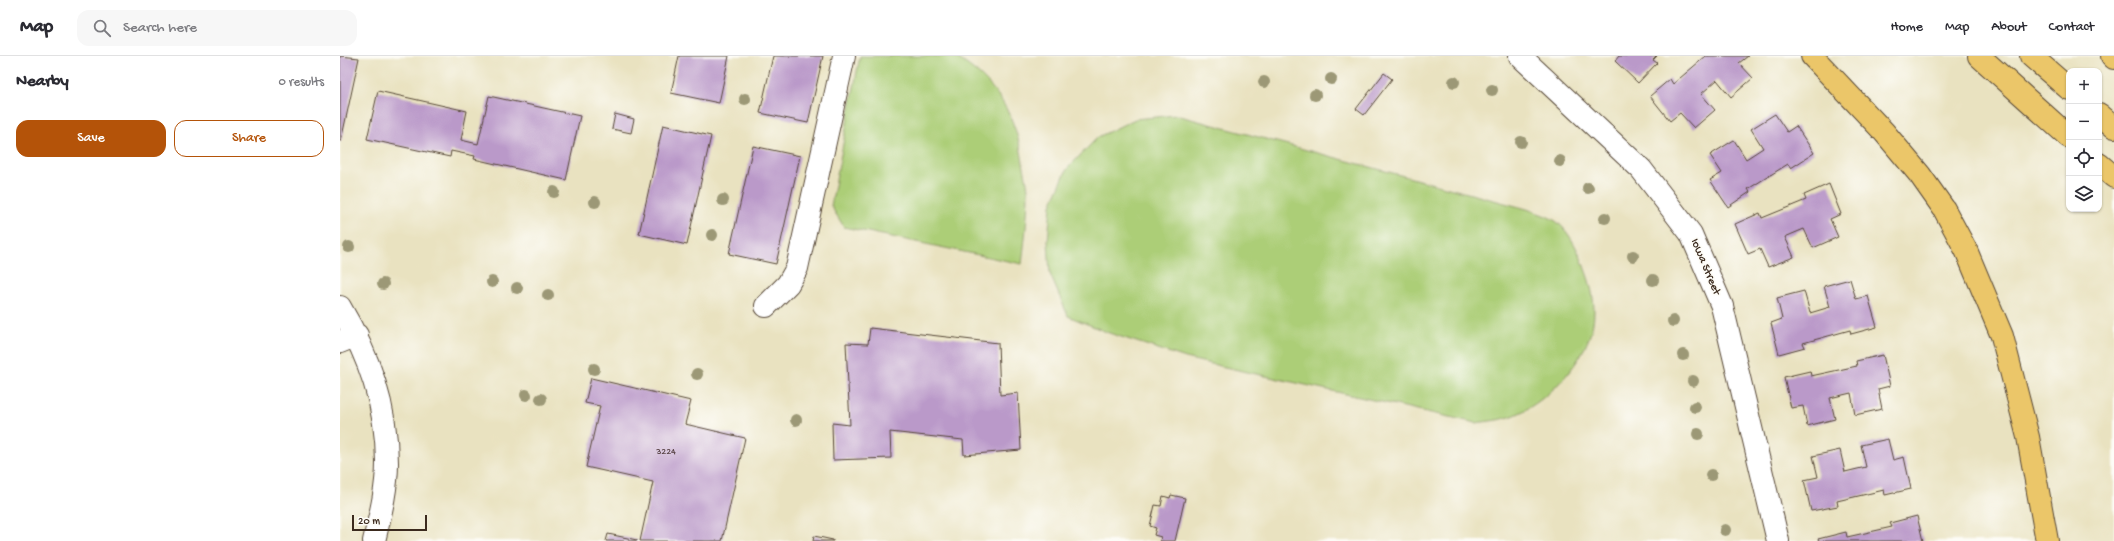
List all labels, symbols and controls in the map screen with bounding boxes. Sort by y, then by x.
search box [77,10,357,46]
text: Map [20,16,53,39]
icon: search [91,17,113,39]
text: Search here [123,19,197,37]
text: Home [1891,19,1923,36]
text: Map [1945,19,1969,36]
text: About [1991,19,2027,36]
text: Contact [2049,19,2094,36]
map controls [2066,68,2102,212]
button: + [2066,68,2102,104]
text: Nearby [16,72,69,92]
text: 0 results [278,75,324,90]
button: − [2066,104,2102,140]
button: Save [16,120,166,157]
button: Share [174,120,324,157]
button: locate [2066,140,2102,176]
button: layers [2066,176,2102,212]
street label: Iowa Street [1687,237,1724,298]
house number: 3224 [655,446,676,458]
scale bar [352,513,427,532]
text: 20 m [358,516,380,528]

